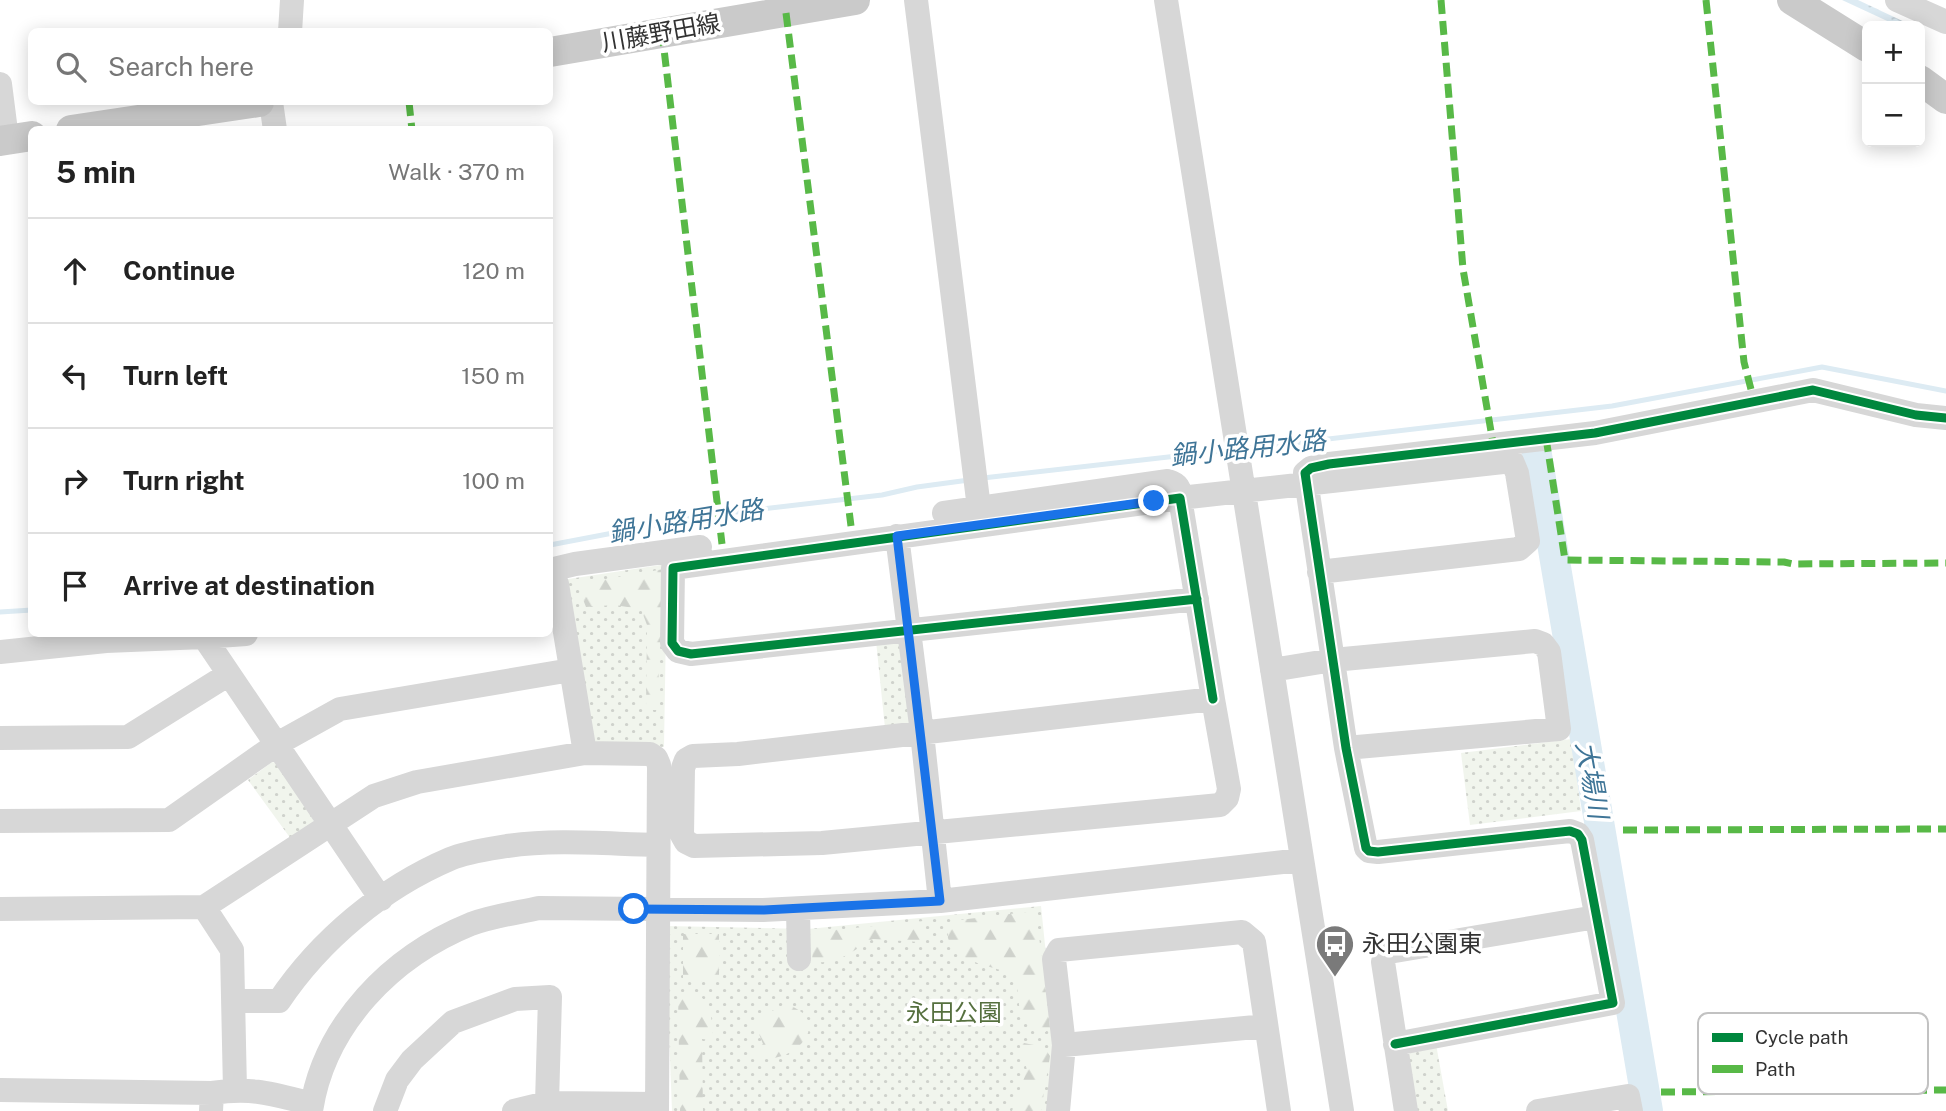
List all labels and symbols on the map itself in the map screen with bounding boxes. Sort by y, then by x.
street label: 川藤野田線 [599,8,722,56]
water label: 鍋小路用水路 [1169,424,1329,471]
route end [1138,485,1169,516]
water label: 鍋小路用水路 [606,493,767,548]
water label: 大場川 [1570,739,1615,824]
route start [618,893,649,924]
bus stop icon: 永田公園東 [1314,923,1356,978]
place label: 永田公園東 [1362,929,1482,957]
park label: 永田公園 [906,998,1002,1026]
legend [1698,1013,1928,1094]
text: Cycle path [1755,1026,1848,1048]
text: Path [1755,1058,1795,1080]

